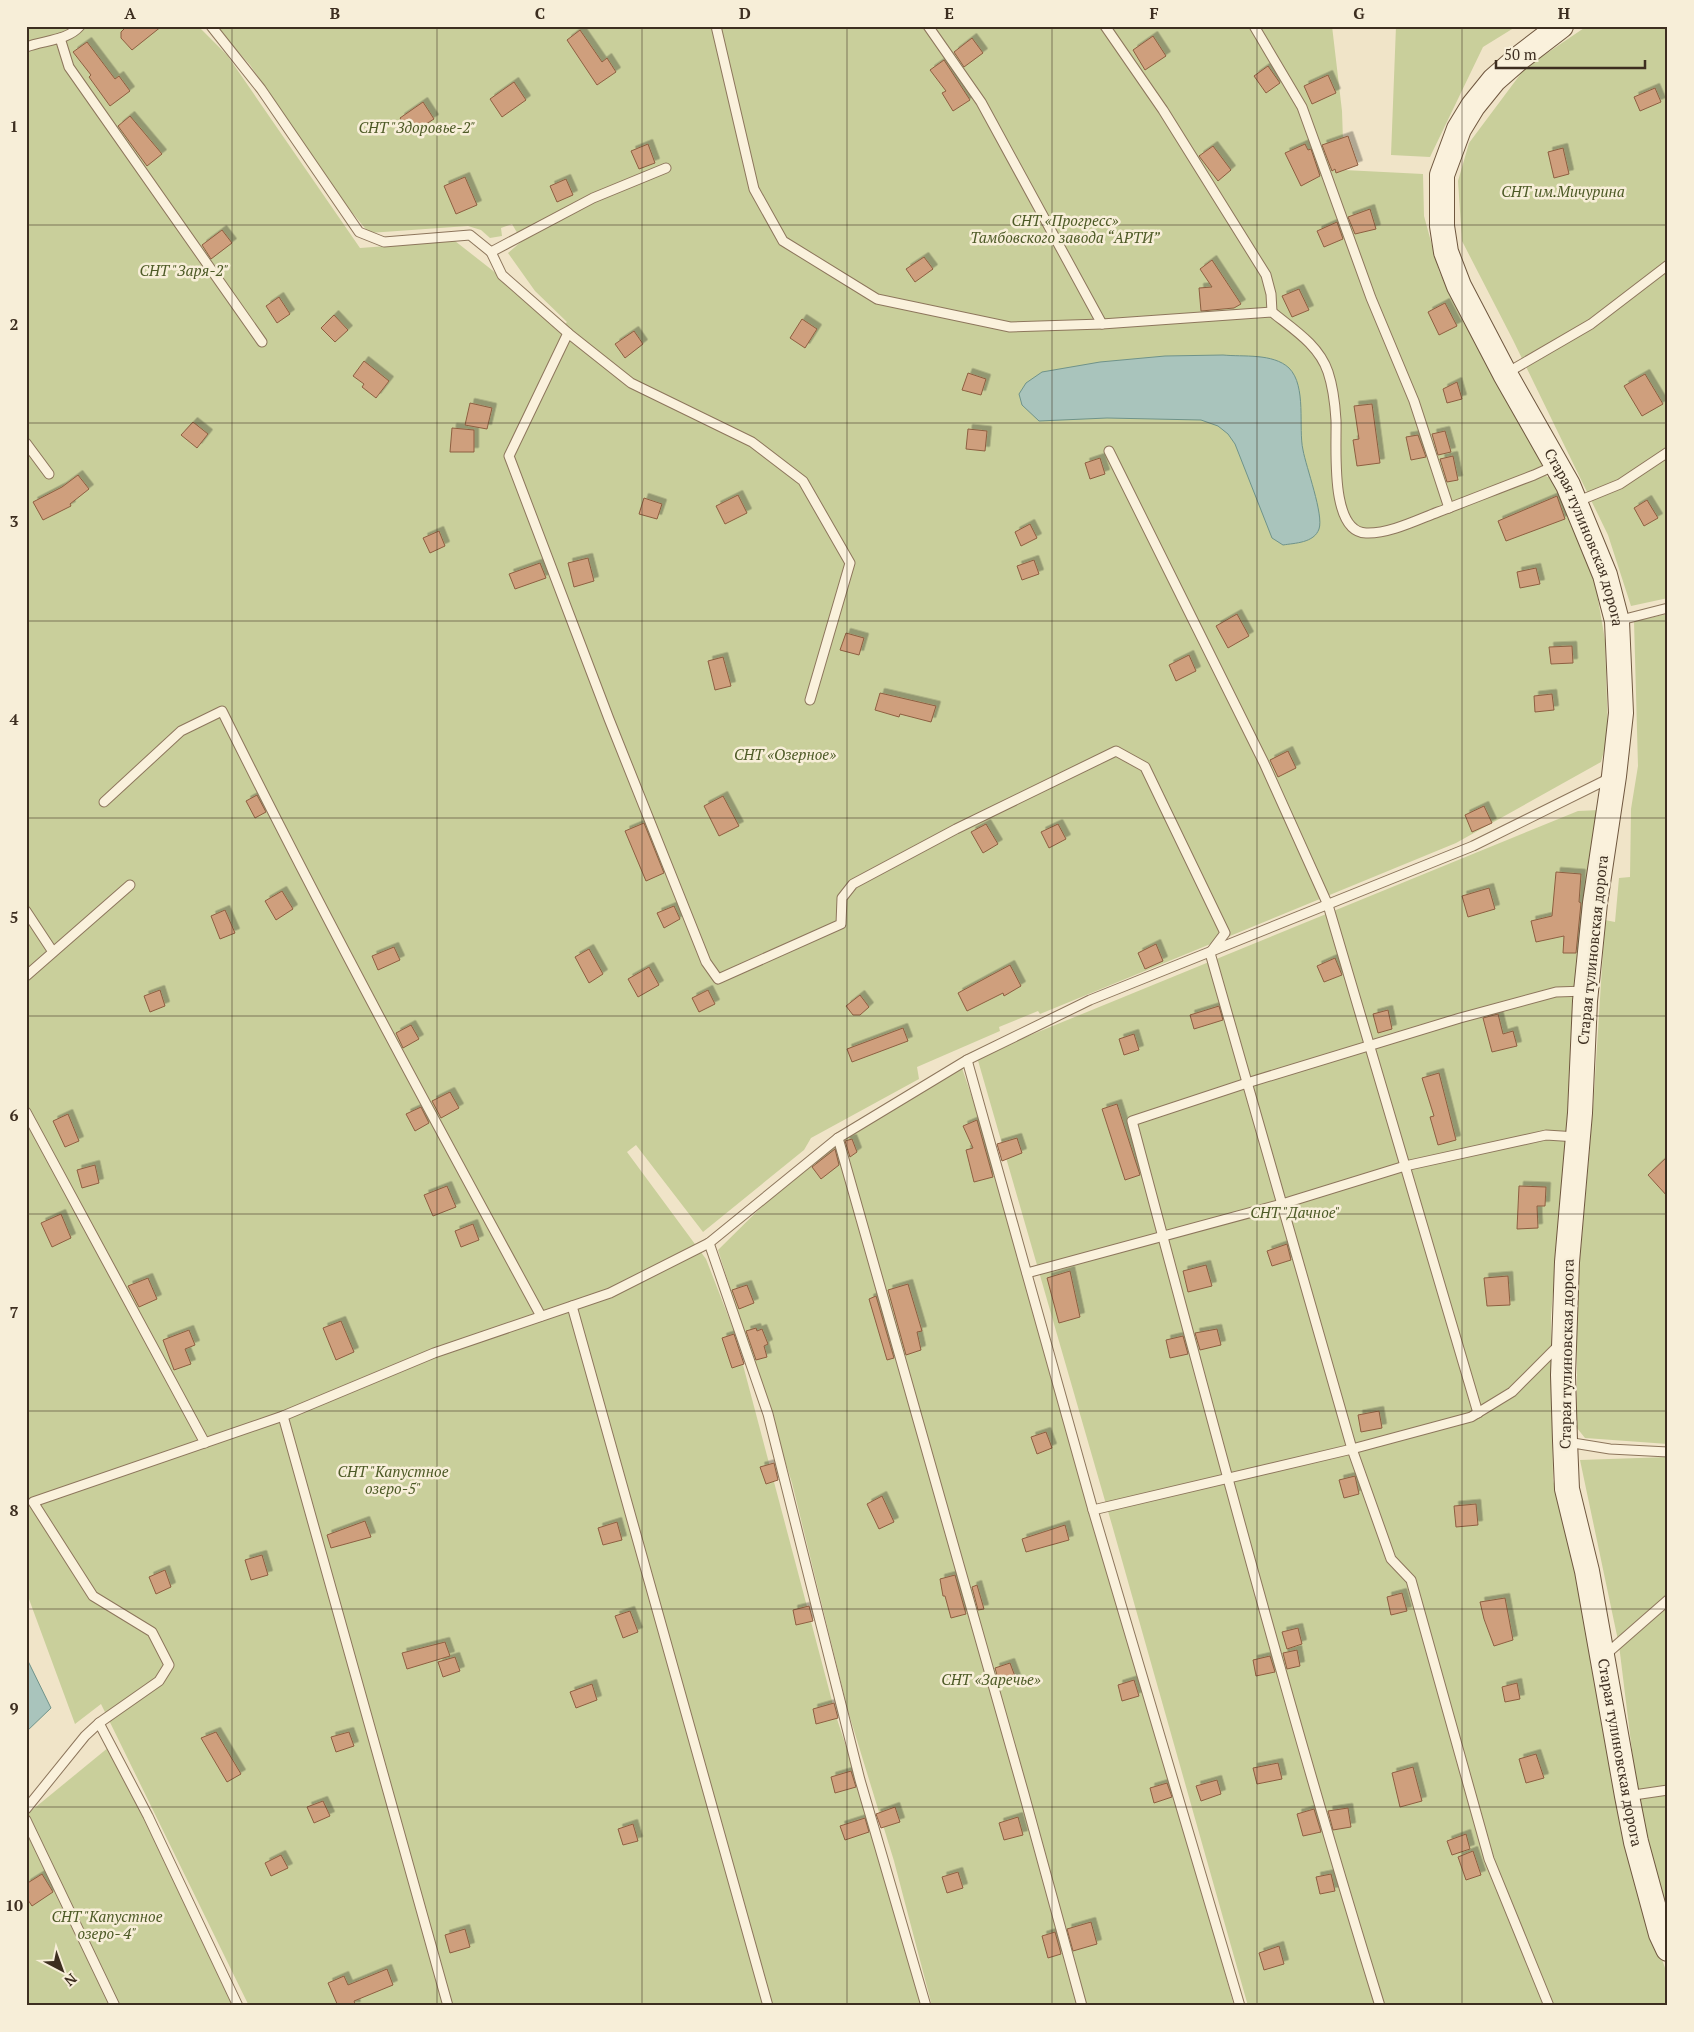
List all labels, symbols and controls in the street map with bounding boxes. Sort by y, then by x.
text: A [124,2,136,24]
text: B [330,2,340,24]
text: C [535,2,545,24]
text: D [739,2,751,24]
text: E [944,2,954,24]
text: F [1149,2,1159,24]
text: G [1353,2,1365,24]
text: H [1558,2,1570,24]
scale bar [1496,38,1645,70]
text: 50 m [1504,44,1537,64]
text: 1 [9,115,19,137]
park label: СНТ "Здоровье-2" [358,117,476,137]
park label: СНТ им.Мичурина [1501,181,1625,201]
park label: СНТ «Прогресс» Тамбовского завода “АРТИ” [970,210,1161,247]
park label: СНТ "Заря-2" [139,260,229,280]
text: 2 [9,313,19,335]
street label: Старая тулиновская дорога [1540,444,1628,627]
text: 3 [9,510,19,532]
text: 4 [9,708,19,730]
park label: СНТ «Озерное» [734,744,836,764]
street label: Старая тулиновская дорога [1572,854,1612,1046]
text: 5 [9,906,19,928]
text: 6 [9,1104,19,1126]
park label: СНТ "Дачное" [1250,1202,1340,1222]
street label: Старая тулиновская дорога [1554,1258,1578,1449]
text: 7 [9,1301,19,1323]
park label: СНТ "Капустное озеро-5" [338,1461,449,1498]
text: 8 [9,1499,19,1521]
street label: Старая тулиновская дорога [1594,1657,1648,1849]
park label: СНТ «Заречье» [941,1669,1041,1689]
text: 9 [9,1697,19,1719]
text: 10 [5,1894,23,1916]
park label: СНТ "Капустное озеро- 4" [52,1906,163,1943]
north arrow [38,1944,88,1994]
text: N [60,1970,81,1991]

